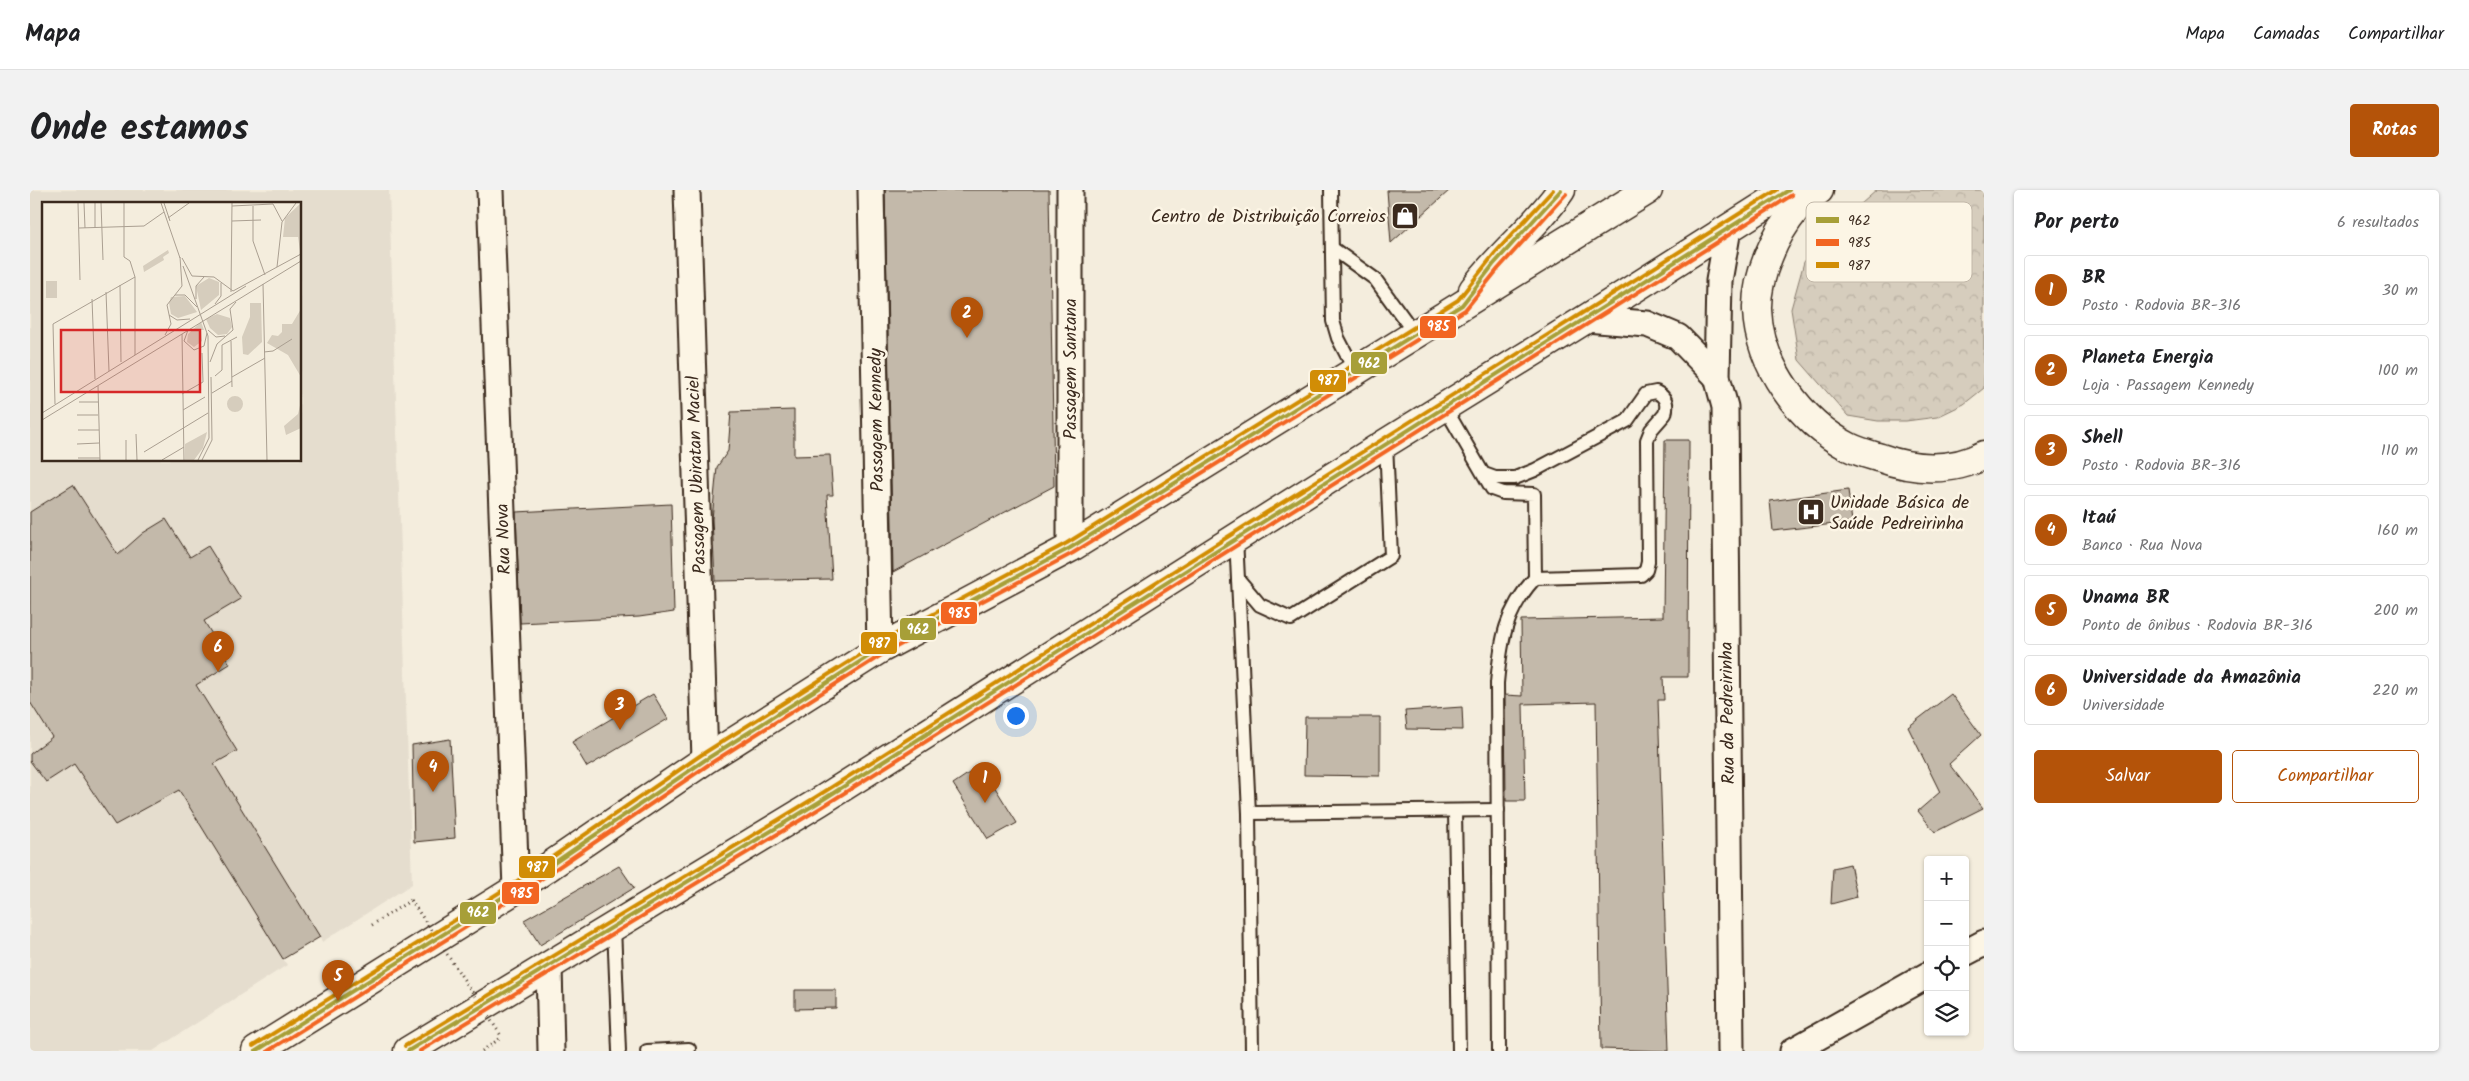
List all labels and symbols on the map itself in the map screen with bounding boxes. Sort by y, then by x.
shop icon: Centro de Distribuição Correios [1390,201,1420,231]
inset map [42,202,301,461]
legend [1806,202,1972,282]
place label: Centro de Distribuição Correios [1151,203,1386,232]
text: 962 [1848,210,1871,232]
text: 985 [1848,232,1872,254]
text: 987 [1848,255,1870,277]
pin: 2 [951,297,983,338]
street label: Passagem Santana [1057,298,1086,440]
line badge: 985 [1419,315,1457,339]
text: 985 [1427,316,1451,338]
street label: Passagem Kennedy [862,347,893,492]
line badge: 962 [1350,351,1388,375]
text: 962 [1358,353,1380,375]
line badge: 987 [1309,369,1347,393]
text: 987 [1317,370,1339,392]
street label: Passagem Ubiratan Maciel [680,375,715,575]
place label: Unidade Básica de Saúde Pedreirinha [1830,489,1969,539]
hospital icon: Unidade Básica de Saúde Pedreirinha [1796,497,1826,527]
street label: Rua Nova [489,503,520,575]
line badge: 985 [940,601,978,625]
text: 985 [948,603,972,625]
line badge: 962 [899,617,937,641]
text: 962 [907,619,929,641]
pin: 6 [202,631,234,672]
line badge: 987 [860,631,898,655]
text: 987 [868,633,890,655]
street label: Rua da Pedreirinha [1713,641,1744,785]
pin: 3 [604,689,636,730]
your location [1003,703,1029,729]
pin: 4 [417,751,449,792]
pin: 1 [969,762,1001,803]
line badge: 987 [518,855,556,879]
text: 987 [526,857,548,879]
line badge: 985 [501,881,540,905]
text: 985 [510,883,534,905]
line badge: 962 [459,901,497,925]
text: 962 [467,902,489,924]
pin: 5 [322,960,354,1001]

